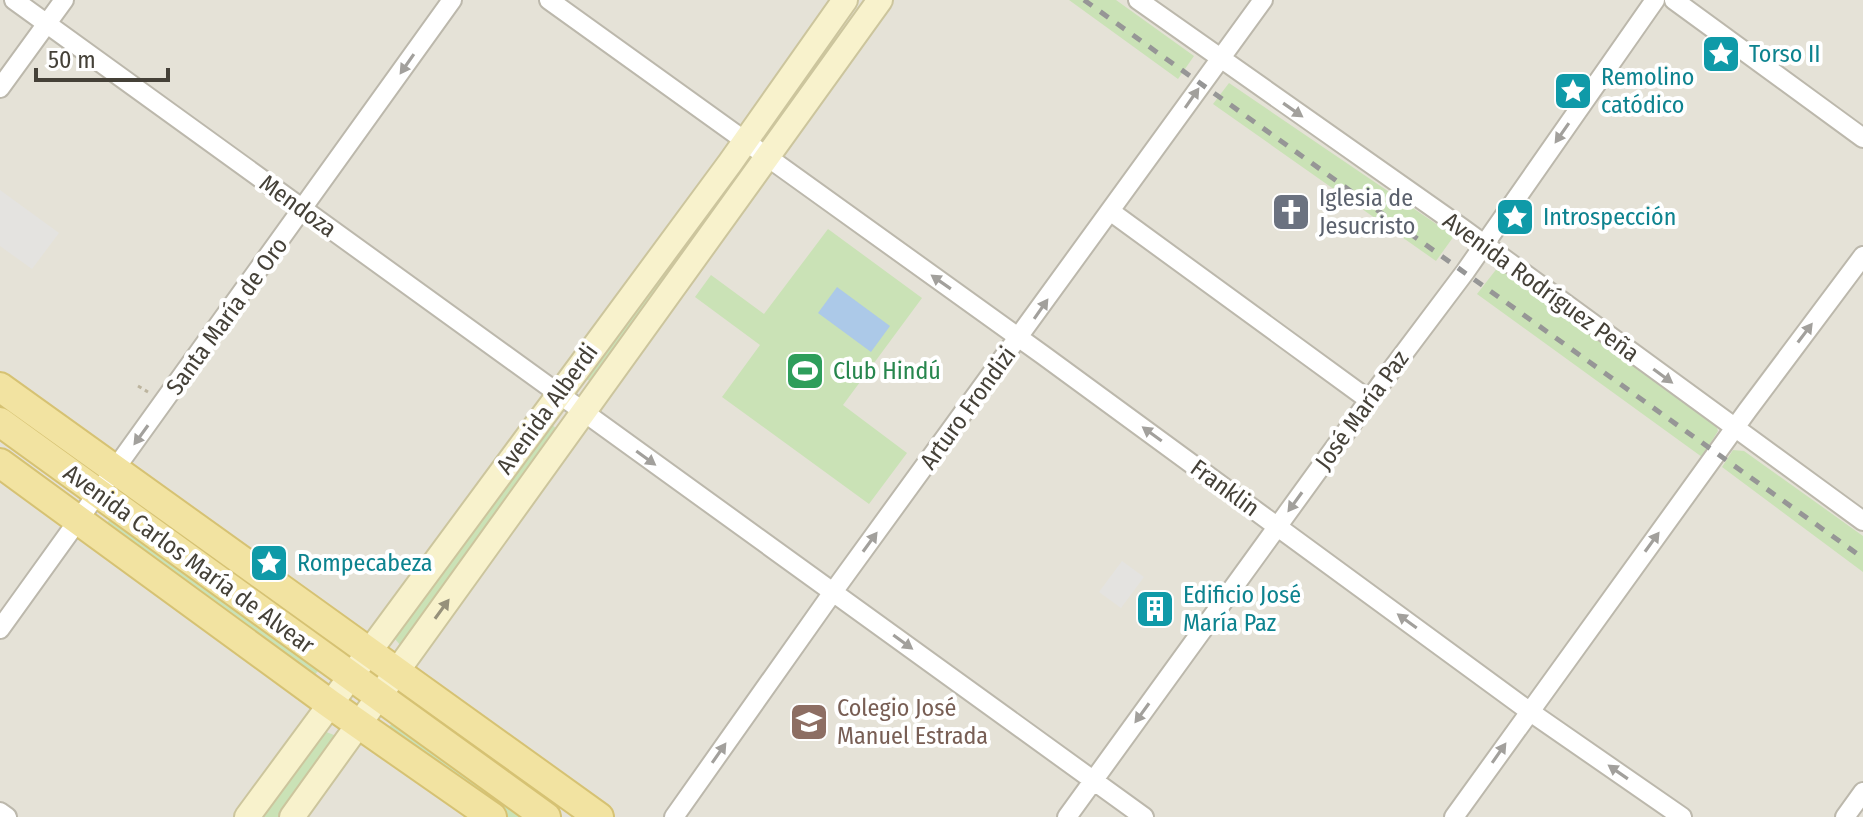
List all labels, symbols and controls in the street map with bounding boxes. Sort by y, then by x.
scale bar [36,32,168,82]
place icon: Torso II [1700,33,1742,75]
place label: Torso II [1749,40,1821,68]
text: 50 m [48,46,96,74]
one-way arrow [400,53,415,74]
place label: Remolino catódico [1601,63,1694,119]
place icon: Remolino catódico [1552,70,1594,112]
one-way arrow [1184,88,1199,109]
one-way arrow [1283,102,1304,117]
one-way arrow [1555,122,1570,143]
street label: Mendoza [254,169,342,243]
place label: Iglesia de Jesucristo [1319,184,1415,240]
church icon: Iglesia de Jesucristo [1270,191,1312,233]
place icon: Introspección [1494,196,1536,238]
place label: Introspección [1543,203,1676,231]
street label: Avenida Rodríguez Peña [1438,207,1644,367]
street label: Santa María de Oro [160,232,294,400]
one-way arrow [930,275,951,291]
one-way arrow [1032,299,1048,320]
one-way arrow [1797,323,1813,343]
street label: Avenida Alberdi [490,338,604,480]
street label: Arturo Frondizi [914,341,1022,475]
street label: José María Paz [1309,345,1415,475]
sports icon: Club Hindú [784,350,826,392]
place label: Club Hindú [833,357,941,385]
one-way arrow [1653,368,1673,384]
one-way arrow [134,424,150,445]
one-way arrow [1141,427,1162,443]
one-way arrow [636,450,657,465]
street label: Franklin [1185,454,1265,522]
street label: Avenida Carlos María de Alvear [58,459,320,660]
one-way arrow [1287,492,1303,512]
one-way arrow [862,531,878,552]
one-way arrow [1643,532,1659,553]
place icon: Rompecabeza [248,542,290,584]
place label: Rompecabeza [297,549,433,577]
place label: Edificio José María Paz [1183,581,1301,637]
building icon: Edificio José María Paz [1134,588,1176,630]
one-way arrow [434,599,449,620]
one-way arrow [1396,613,1417,629]
one-way arrow [893,634,913,650]
place label: Colegio José Manuel Estrada [837,694,988,750]
school or university icon: Colegio José Manuel Estrada [788,701,830,743]
one-way arrow [1135,702,1151,723]
one-way arrow [711,743,726,764]
one-way arrow [1491,743,1507,764]
one-way arrow [1607,765,1628,780]

